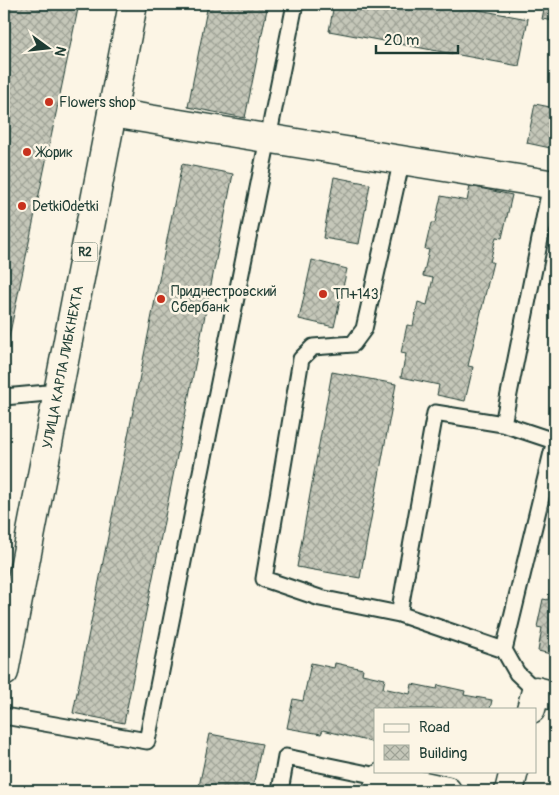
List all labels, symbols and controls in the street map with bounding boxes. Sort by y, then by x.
north arrow [22,22,72,72]
scale bar [376,22,459,54]
text: 20 m [384,31,419,50]
text: N [51,44,70,58]
place label: Flowers shop [59,94,136,111]
marker: Flowers shop [43,96,55,108]
place label: Жорик [35,144,73,161]
marker: Жорик [21,146,33,158]
place label: DetkiOdetki [32,198,99,215]
marker: DetkiOdetki [16,200,28,212]
road number: R2 [72,242,98,262]
place label: Приднестровский Сбербанк [171,283,277,316]
street label: УЛИЦА КАРЛА ЛИБКНЕХТА [39,284,87,450]
place label: ТП+143 [333,286,379,303]
marker: ТП+143 [317,288,329,300]
marker: Приднестровский Сбербанк [155,293,167,305]
legend [374,708,536,772]
text: Road [419,718,450,737]
text: Building [419,744,467,763]

